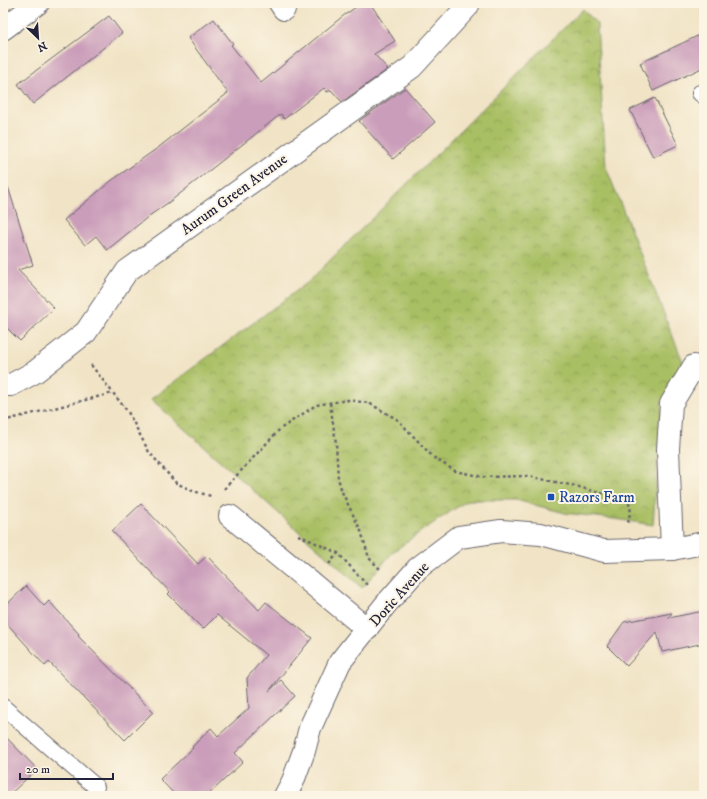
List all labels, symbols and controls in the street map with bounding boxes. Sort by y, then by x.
north arrow [18,18,58,58]
text: N [35,38,49,54]
street label: Aurum Green Avenue [177,149,291,239]
place label: Razors Farm [559,488,635,507]
marker: Razors Farm [546,492,556,502]
street label: Doric Avenue [365,558,433,631]
scale bar [20,755,113,781]
text: 20 m [26,762,50,777]

